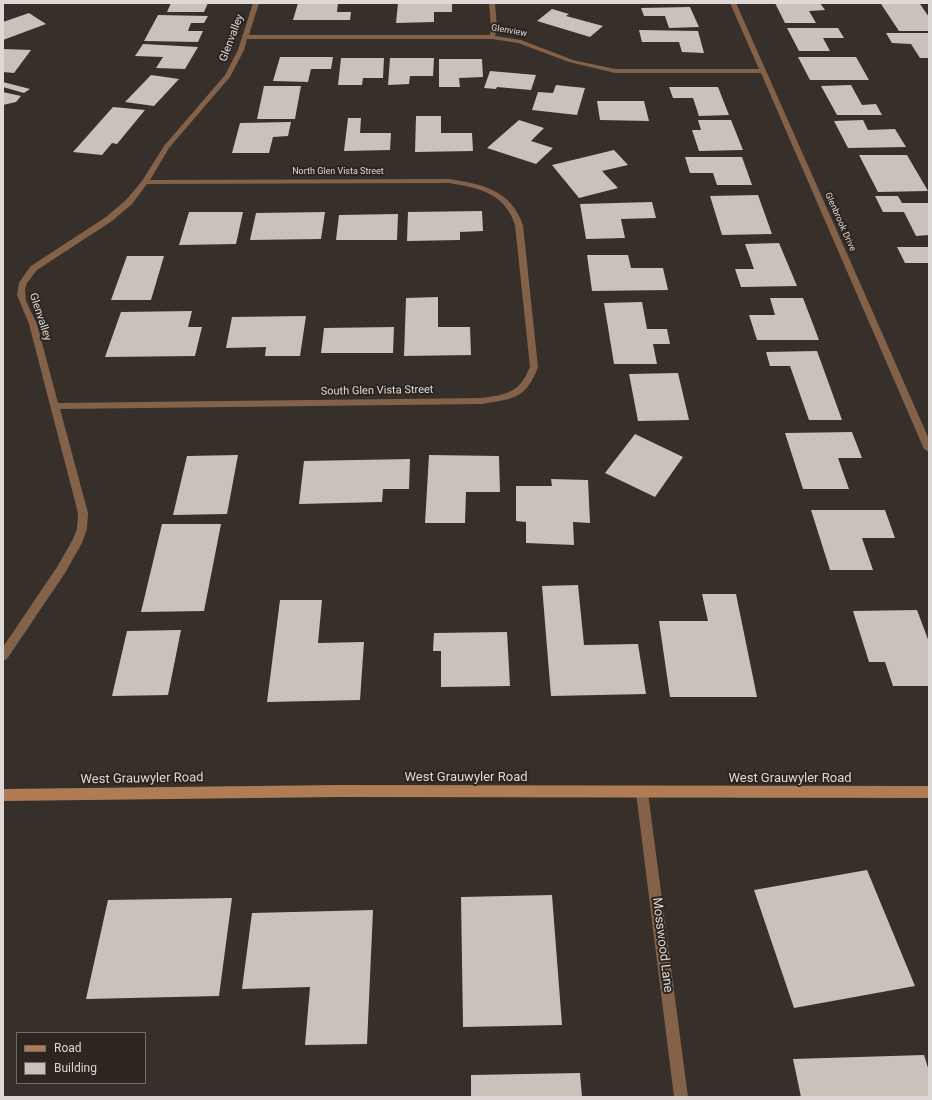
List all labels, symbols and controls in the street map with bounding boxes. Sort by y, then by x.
street label: Glenvalley [217,12,247,64]
street label: Glenview [490,23,528,39]
street label: North Glen Vista Street [292,167,384,177]
street label: Glenbrook Drive [822,191,858,253]
street label: Glenvalley [26,291,54,343]
street label: South Glen Vista Street [321,383,433,399]
street label: West Grauwyler Road [80,770,204,788]
street label: West Grauwyler Road [404,770,528,786]
street label: West Grauwyler Road [728,771,852,787]
street label: Mosswood Lane [648,897,676,993]
legend [16,1032,146,1084]
text: Road [54,1041,82,1055]
text: Building [54,1061,97,1075]

